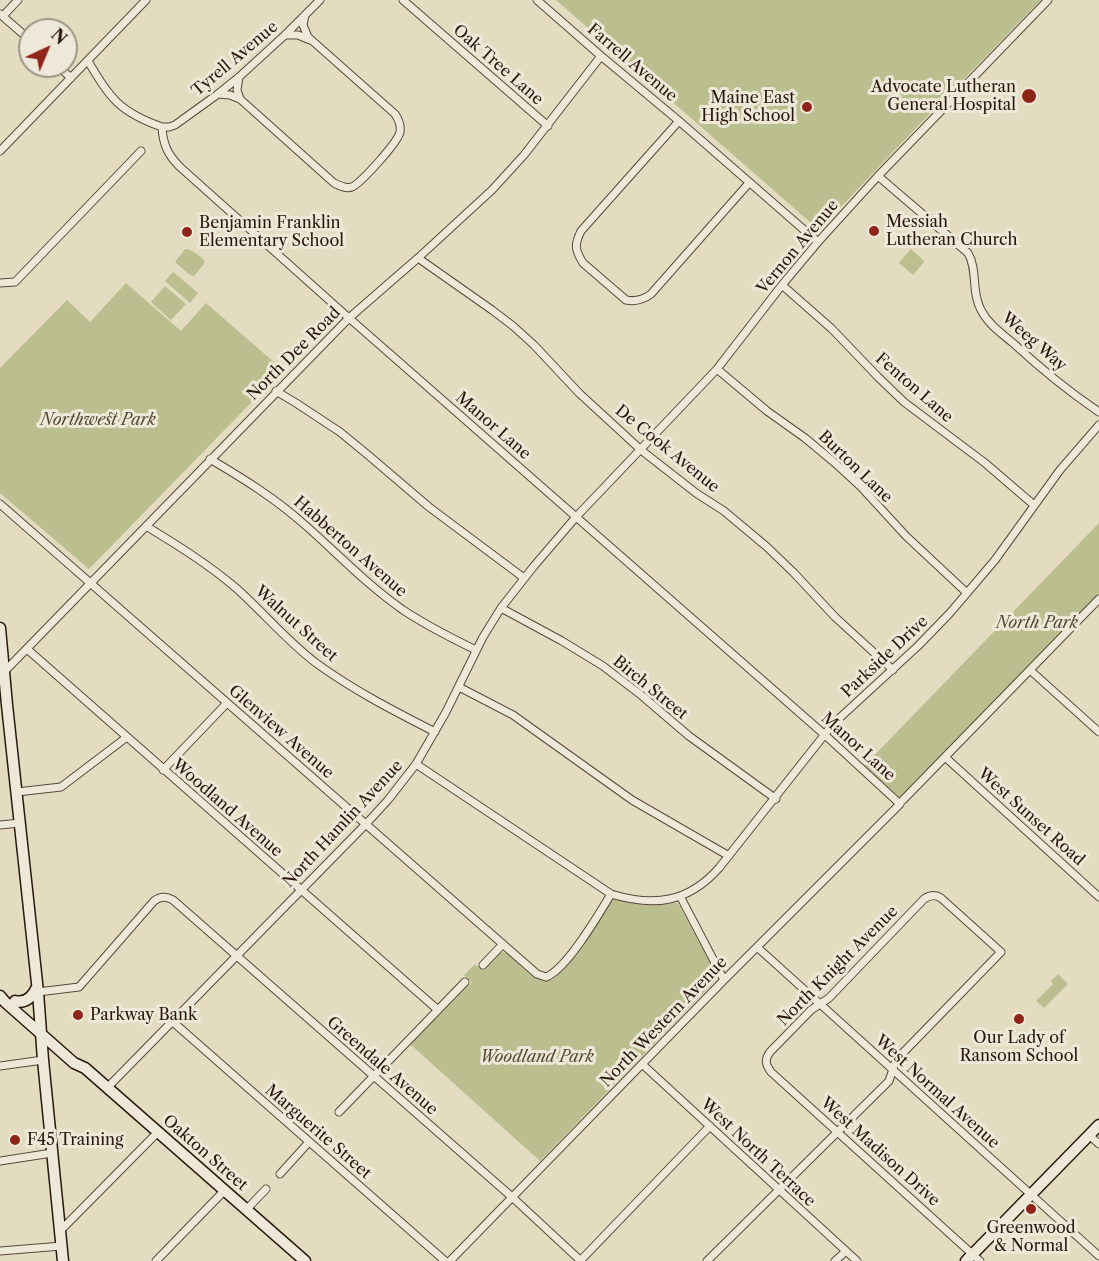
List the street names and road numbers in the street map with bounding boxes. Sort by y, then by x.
street label: Tyrell Avenue [188,17,282,101]
street label: Farrell Avenue [583,20,681,106]
street label: Oak Tree Lane [449,21,547,109]
street label: Vernon Avenue [753,196,843,298]
street label: North Dee Road [243,303,345,405]
street label: Weeg Way [998,309,1070,375]
street label: Fenton Lane [871,349,957,427]
street label: Manor Lane [452,388,534,464]
street label: De Cook Avenue [611,401,723,497]
street label: Burton Lane [814,427,896,507]
street label: Habberton Avenue [289,493,411,601]
street label: Walnut Street [251,582,341,666]
street label: Parkside Drive [838,612,932,702]
street label: Birch Street [609,652,691,724]
street label: Glenview Avenue [225,681,337,783]
street label: Manor Lane [817,709,899,785]
street label: Woodland Avenue [168,755,286,861]
street label: North Hamlin Avenue [279,756,407,892]
street label: West Sunset Road [974,764,1088,870]
street label: North Knight Avenue [774,902,902,1030]
street label: North Western Avenue [597,953,731,1091]
street label: Greendale Avenue [323,1013,441,1119]
street label: West Normal Avenue [871,1031,1003,1153]
street label: Marguerite Street [261,1081,375,1183]
street label: West Madison Drive [816,1093,944,1211]
street label: West North Terrace [697,1095,819,1211]
street label: Oakton Street [159,1111,251,1195]

